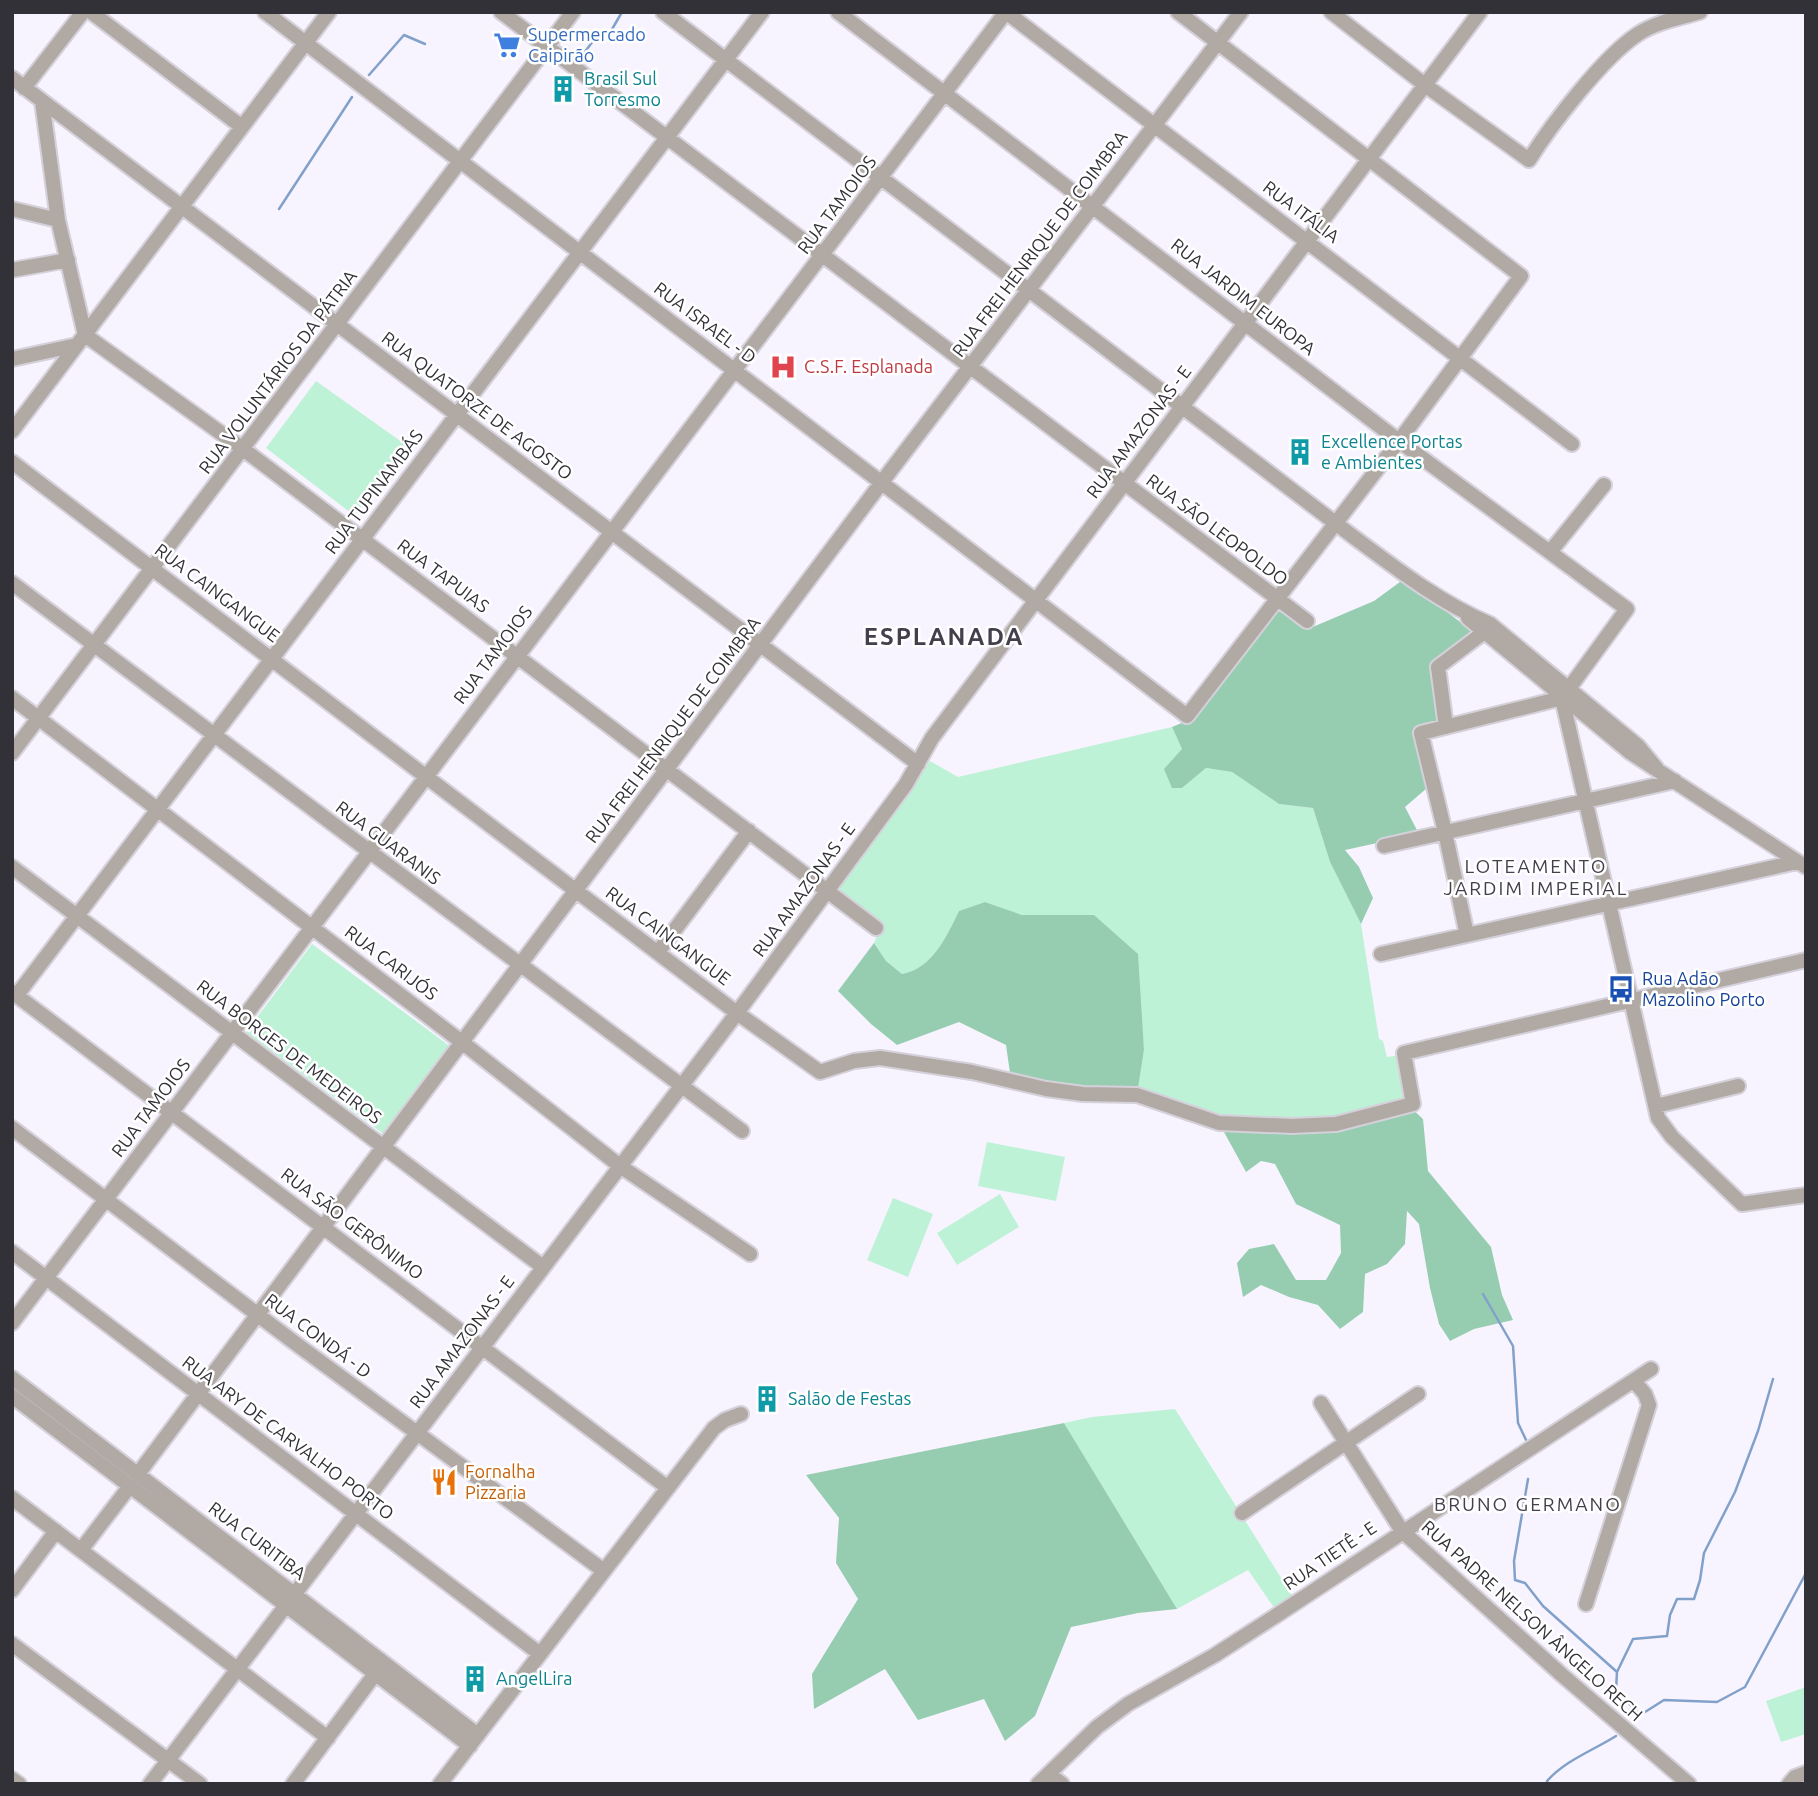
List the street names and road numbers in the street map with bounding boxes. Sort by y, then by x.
street label: RUA FREI HENRIQUE DE COIMBRA [948,126,1132,361]
street label: RUA TAMOIOS [793,151,880,257]
street label: RUA ITÁLIA [1260,175,1344,246]
street label: RUA JARDIM EUROPA [1168,234,1320,359]
street label: RUA VOLUNTÁRIOS DA PÁTRIA [193,265,360,477]
street label: RUA ISRAEL - D [651,277,760,367]
street label: RUA QUATORZE DE AGOSTO [378,327,577,484]
street label: RUA AMAZONAS - E [1082,361,1194,501]
street label: RUA TUPINAMBÁS [319,425,426,557]
street label: RUA SÃO LEOPOLDO [1143,469,1293,589]
street label: RUA TAPUIAS [394,534,493,616]
street label: RUA CAINGANGUE [151,539,284,646]
street label: RUA TAMOIOS [449,601,536,707]
street label: RUA FREI HENRIQUE DE COIMBRA [581,612,765,847]
street label: RUA GUARANIS [332,796,445,888]
street label: RUA AMAZONAS - E [748,819,858,960]
street label: RUA CAINGANGUE [602,882,735,989]
street label: RUA CARIJÓS [341,920,442,1003]
street label: RUA BORGES DE MEDEIROS [193,975,386,1127]
street label: RUA TAMOIOS [107,1054,194,1160]
street label: RUA SÃO GERÔNIMO [278,1162,428,1283]
street label: RUA AMAZONAS - E [405,1271,517,1411]
street label: RUA CONDÁ - D [262,1288,376,1382]
street label: RUA ARY DE CARVALHO PORTO [179,1351,398,1523]
street label: RUA CURITIBA [205,1497,310,1583]
street label: RUA PADRE NELSON ÂNGELO RECH [1418,1515,1648,1725]
street label: RUA TIETÊ - E [1279,1516,1380,1594]

